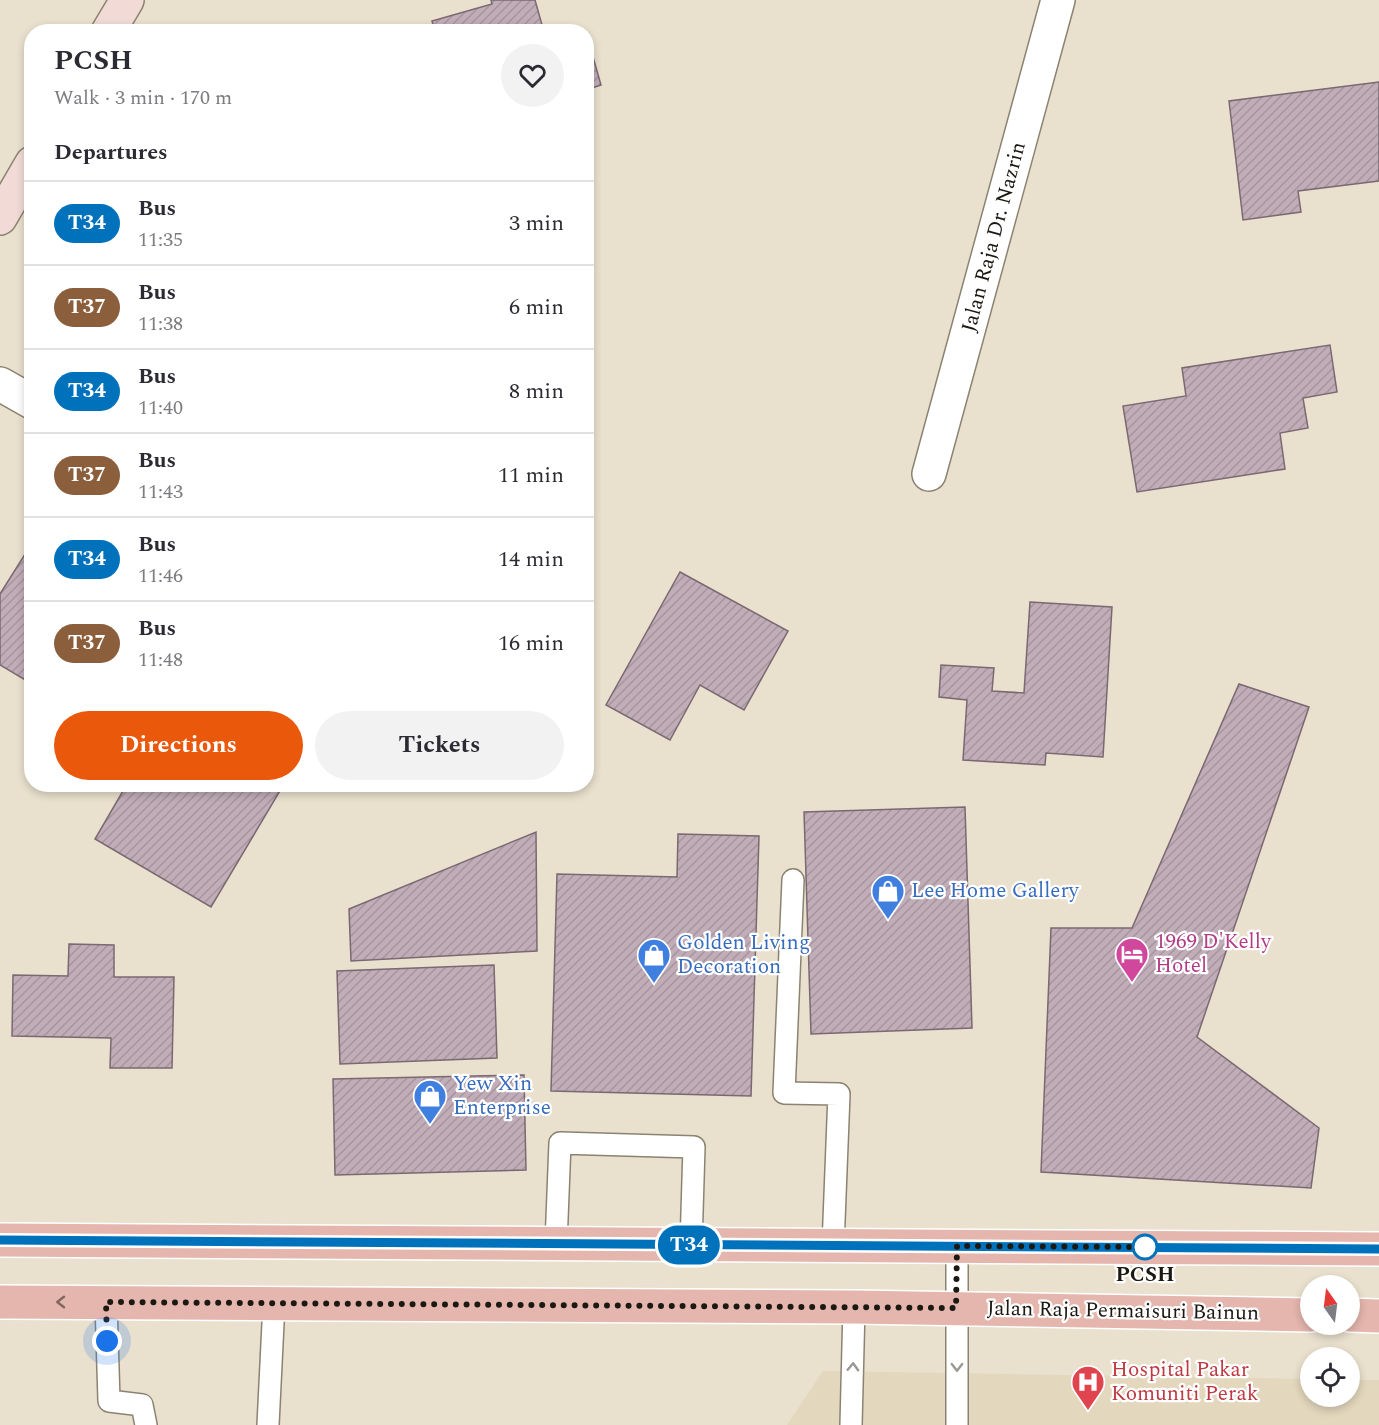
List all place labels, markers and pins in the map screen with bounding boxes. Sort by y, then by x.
shop icon: Lee Home Gallery [870,873,906,920]
place label: Lee Home Gallery [911,875,1080,907]
place label: 1969 D'Kelly Hotel [1155,926,1272,982]
place label: Golden Living Decoration [677,927,810,983]
hotel icon: 1969 D'Kelly Hotel [1114,936,1150,983]
shop icon: Golden Living Decoration [636,937,672,984]
place label: Yew Xin Enterprise [453,1068,551,1124]
shop icon: Yew Xin Enterprise [412,1078,448,1125]
marker: PCSH [1132,1234,1158,1260]
place label: PCSH [1116,1259,1175,1291]
place label: Hospital Pakar Komuniti Perak [1111,1354,1259,1410]
hospital icon: Hospital Pakar Komuniti Perak [1070,1364,1106,1411]

